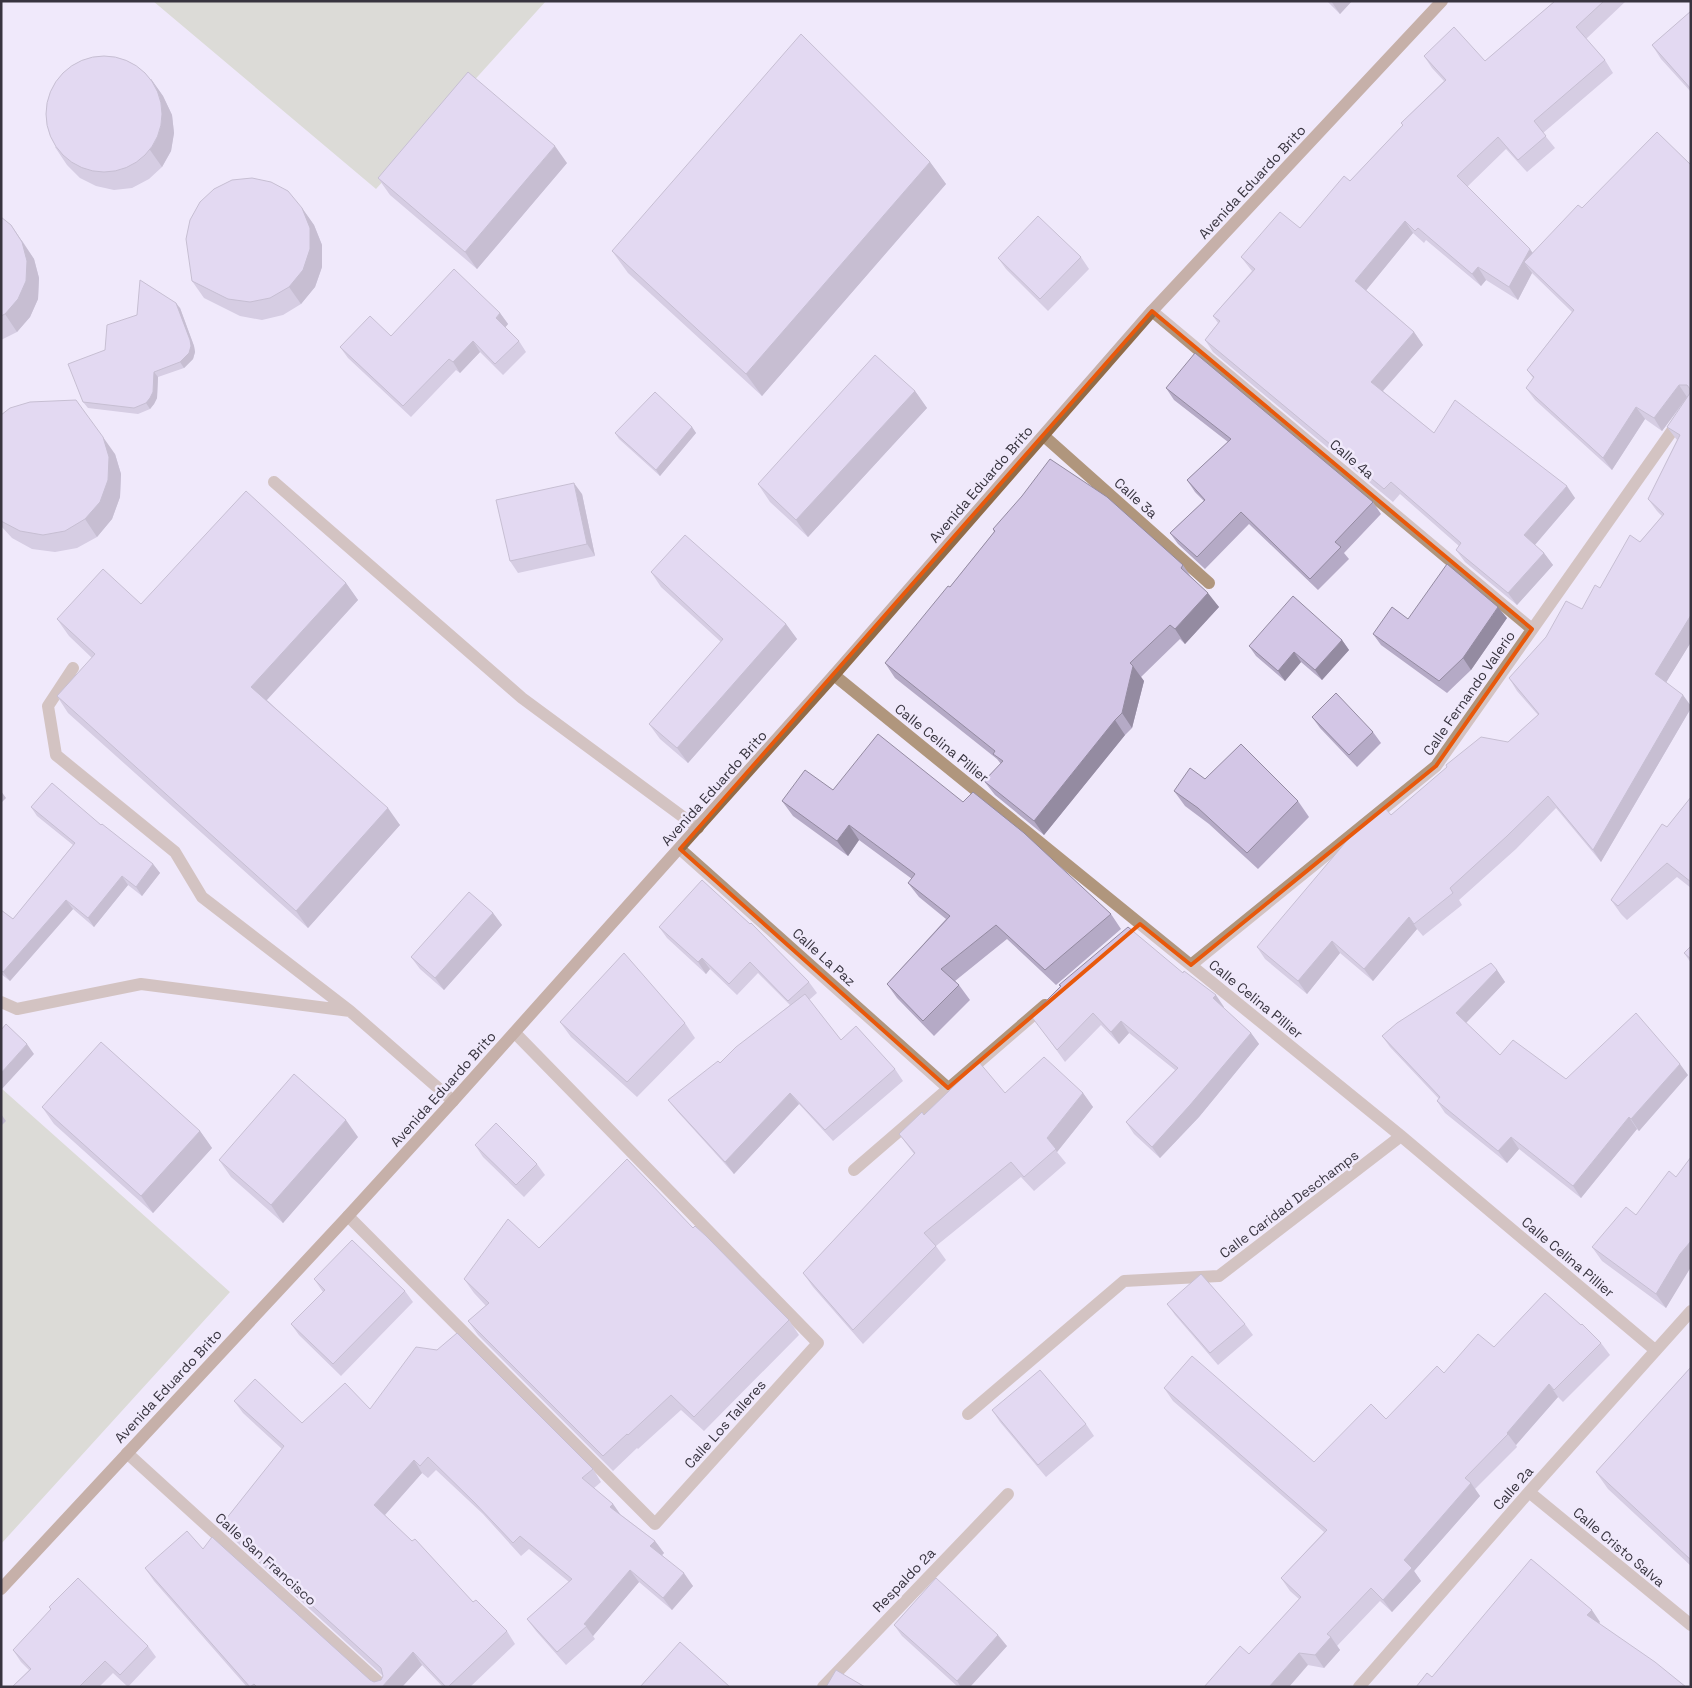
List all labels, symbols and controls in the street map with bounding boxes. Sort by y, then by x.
street label: Avenida Eduardo Brito [1194,121,1310,243]
street label: Avenida Eduardo Brito [925,422,1037,546]
street label: Calle 4a [1326,435,1378,483]
street label: Calle 3a [1111,474,1161,522]
street label: Calle Fernando Valerio [1419,627,1519,759]
street label: Calle Celina Pillier [891,700,993,786]
street label: Avenida Eduardo Brito [657,726,771,850]
street label: Calle La Paz [789,924,859,990]
street label: Calle Celina Pillier [1205,956,1307,1042]
street label: Avenida Eduardo Brito [386,1027,500,1151]
street label: Calle Caridad Deschamps [1216,1146,1362,1262]
street label: Calle Celina Pillier [1518,1213,1618,1301]
street label: Avenida Eduardo Brito [110,1325,226,1447]
street label: Calle Los Talleres [680,1376,770,1472]
street label: Calle 2a [1489,1462,1537,1514]
street label: Calle Cristo Salva [1569,1503,1669,1591]
street label: Calle San Francisco [212,1509,320,1609]
street label: Respaldo 2a [869,1544,939,1616]

